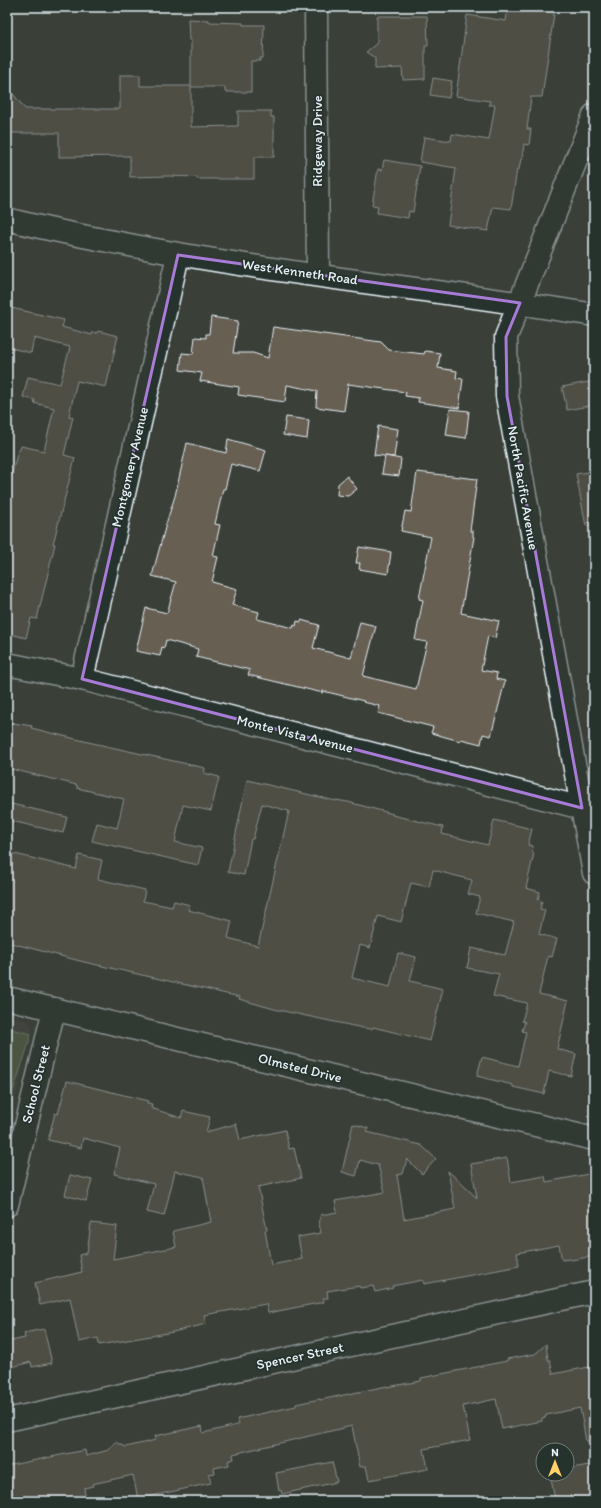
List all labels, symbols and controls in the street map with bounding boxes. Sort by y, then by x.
street label: Ridgeway Drive [309,95,326,187]
street label: West Kenneth Road [241,255,359,289]
street label: Montgomery Avenue [108,405,152,529]
street label: North Pacific Avenue [504,425,542,552]
street label: Monte Vista Avenue [235,711,355,757]
street label: School Street [18,1043,54,1125]
street label: Olmsted Drive [256,1049,344,1087]
street label: Spencer Street [255,1338,345,1374]
north arrow [535,1442,575,1482]
text: N [551,1446,559,1459]

